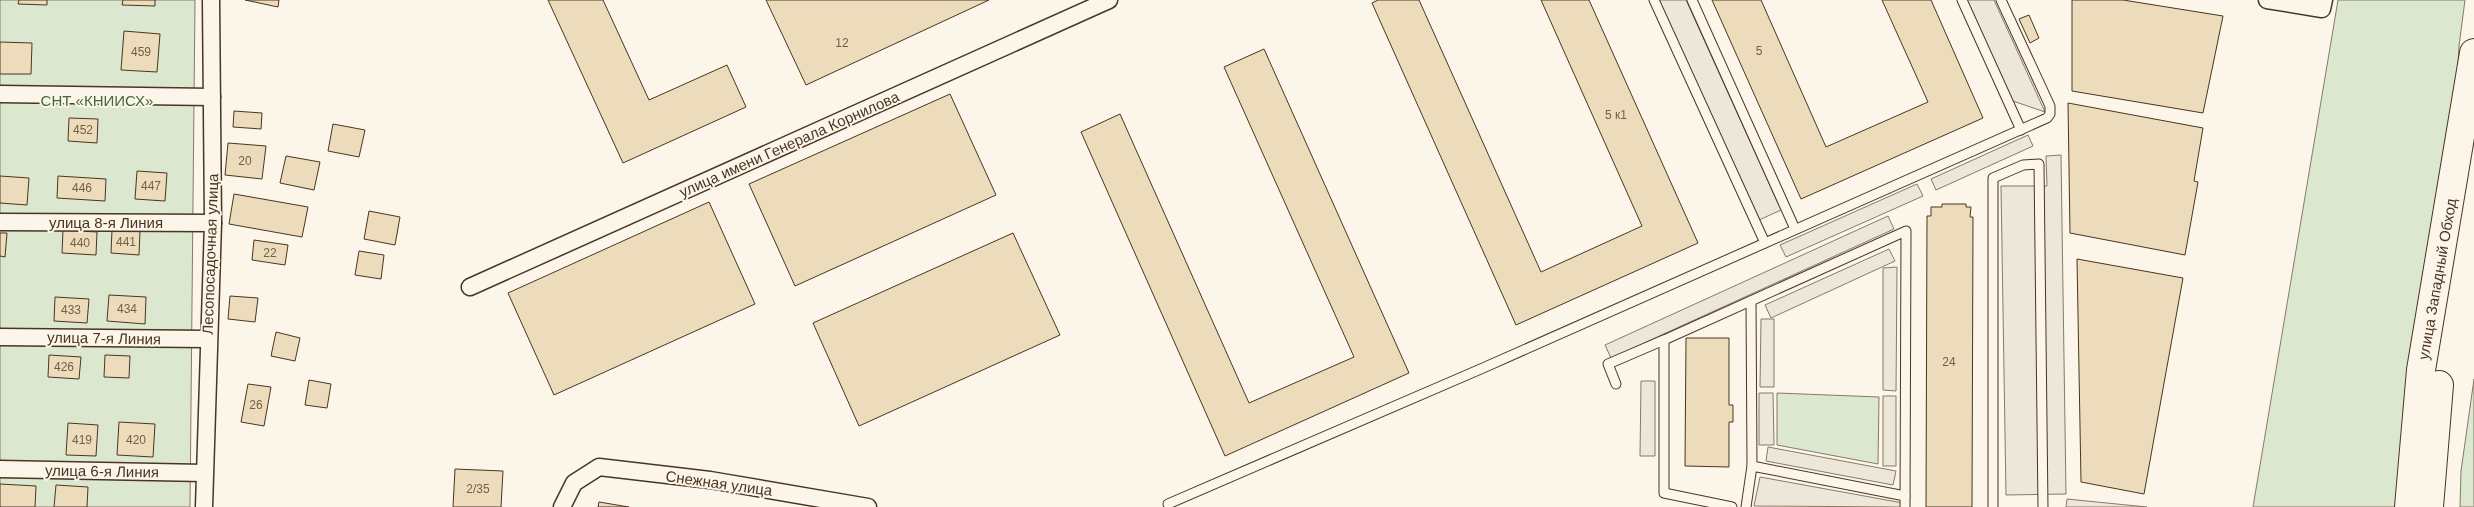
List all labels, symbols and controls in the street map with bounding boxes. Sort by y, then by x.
house number: 12 [835,36,849,50]
house number: 5 [1756,44,1763,58]
house number: 459 [131,45,151,59]
street label: улица имени Генерала Корнилова [676,87,902,200]
park label: СНТ «КНИИСХ» [41,92,153,109]
house number: 5 к1 [1605,108,1627,122]
house number: 452 [73,123,93,137]
house number: 20 [238,154,252,168]
street label: Лесопосадочная улица [199,172,221,335]
house number: 447 [141,179,161,193]
house number: 446 [72,181,92,195]
street label: улица Западный Обход [2414,197,2460,361]
street label: улица 8-я Линия [49,214,163,231]
house number: 441 [116,235,136,249]
house number: 440 [70,236,90,250]
house number: 22 [263,246,277,260]
house number: 434 [117,302,137,316]
house number: 433 [61,303,81,317]
street label: улица 7-я Линия [47,329,161,347]
house number: 24 [1942,355,1956,369]
house number: 426 [54,360,74,374]
house number: 26 [249,398,263,412]
house number: 419 [72,433,92,447]
house number: 420 [126,433,146,447]
street label: улица 6-я Линия [45,462,159,480]
street label: Снежная улица [665,467,774,499]
house number: 2/35 [466,482,490,496]

